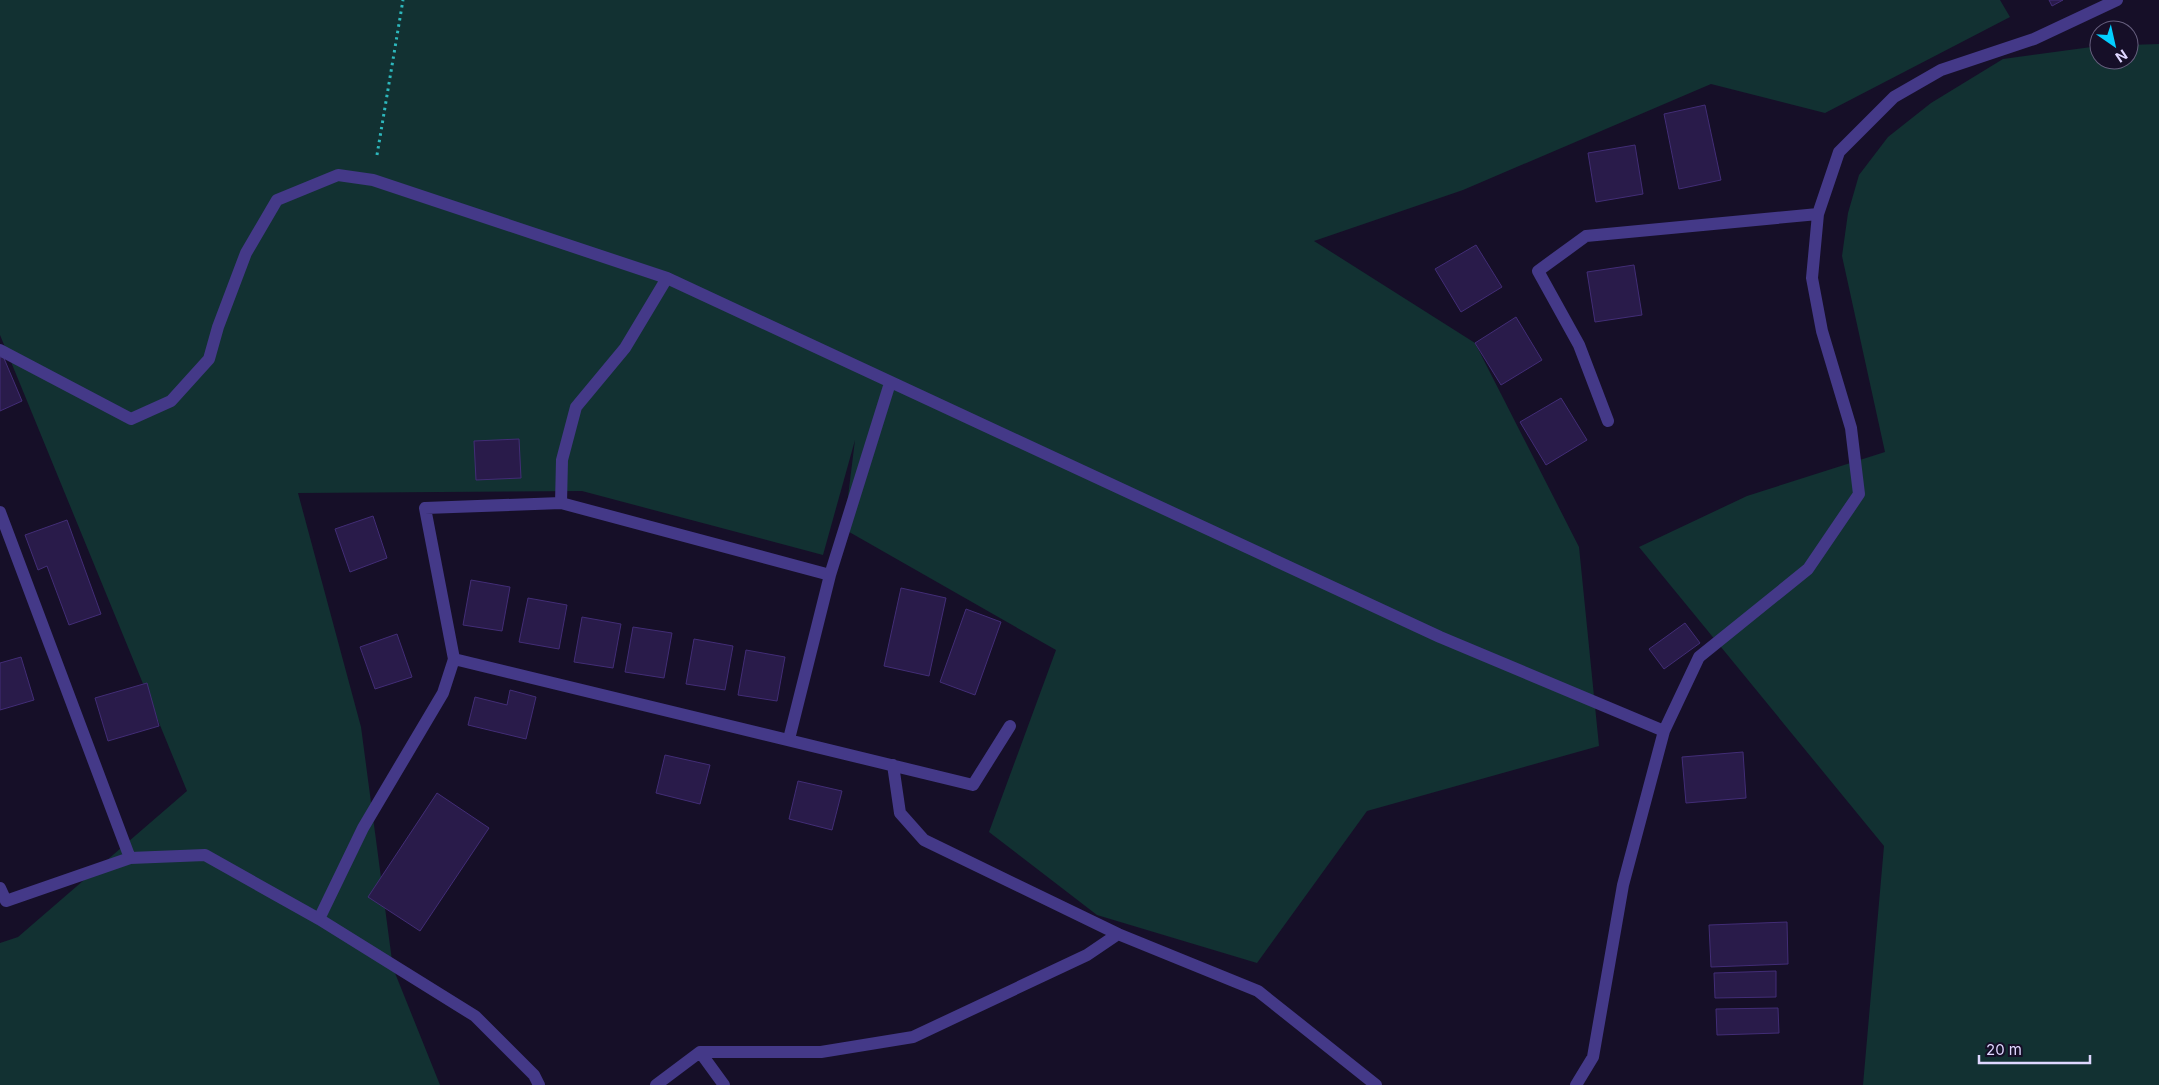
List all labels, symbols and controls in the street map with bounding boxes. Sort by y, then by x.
north arrow [2089,20,2139,70]
text: N [2112,46,2131,66]
scale bar [1979,1032,2090,1064]
text: 20 m [1986,1040,2022,1059]

